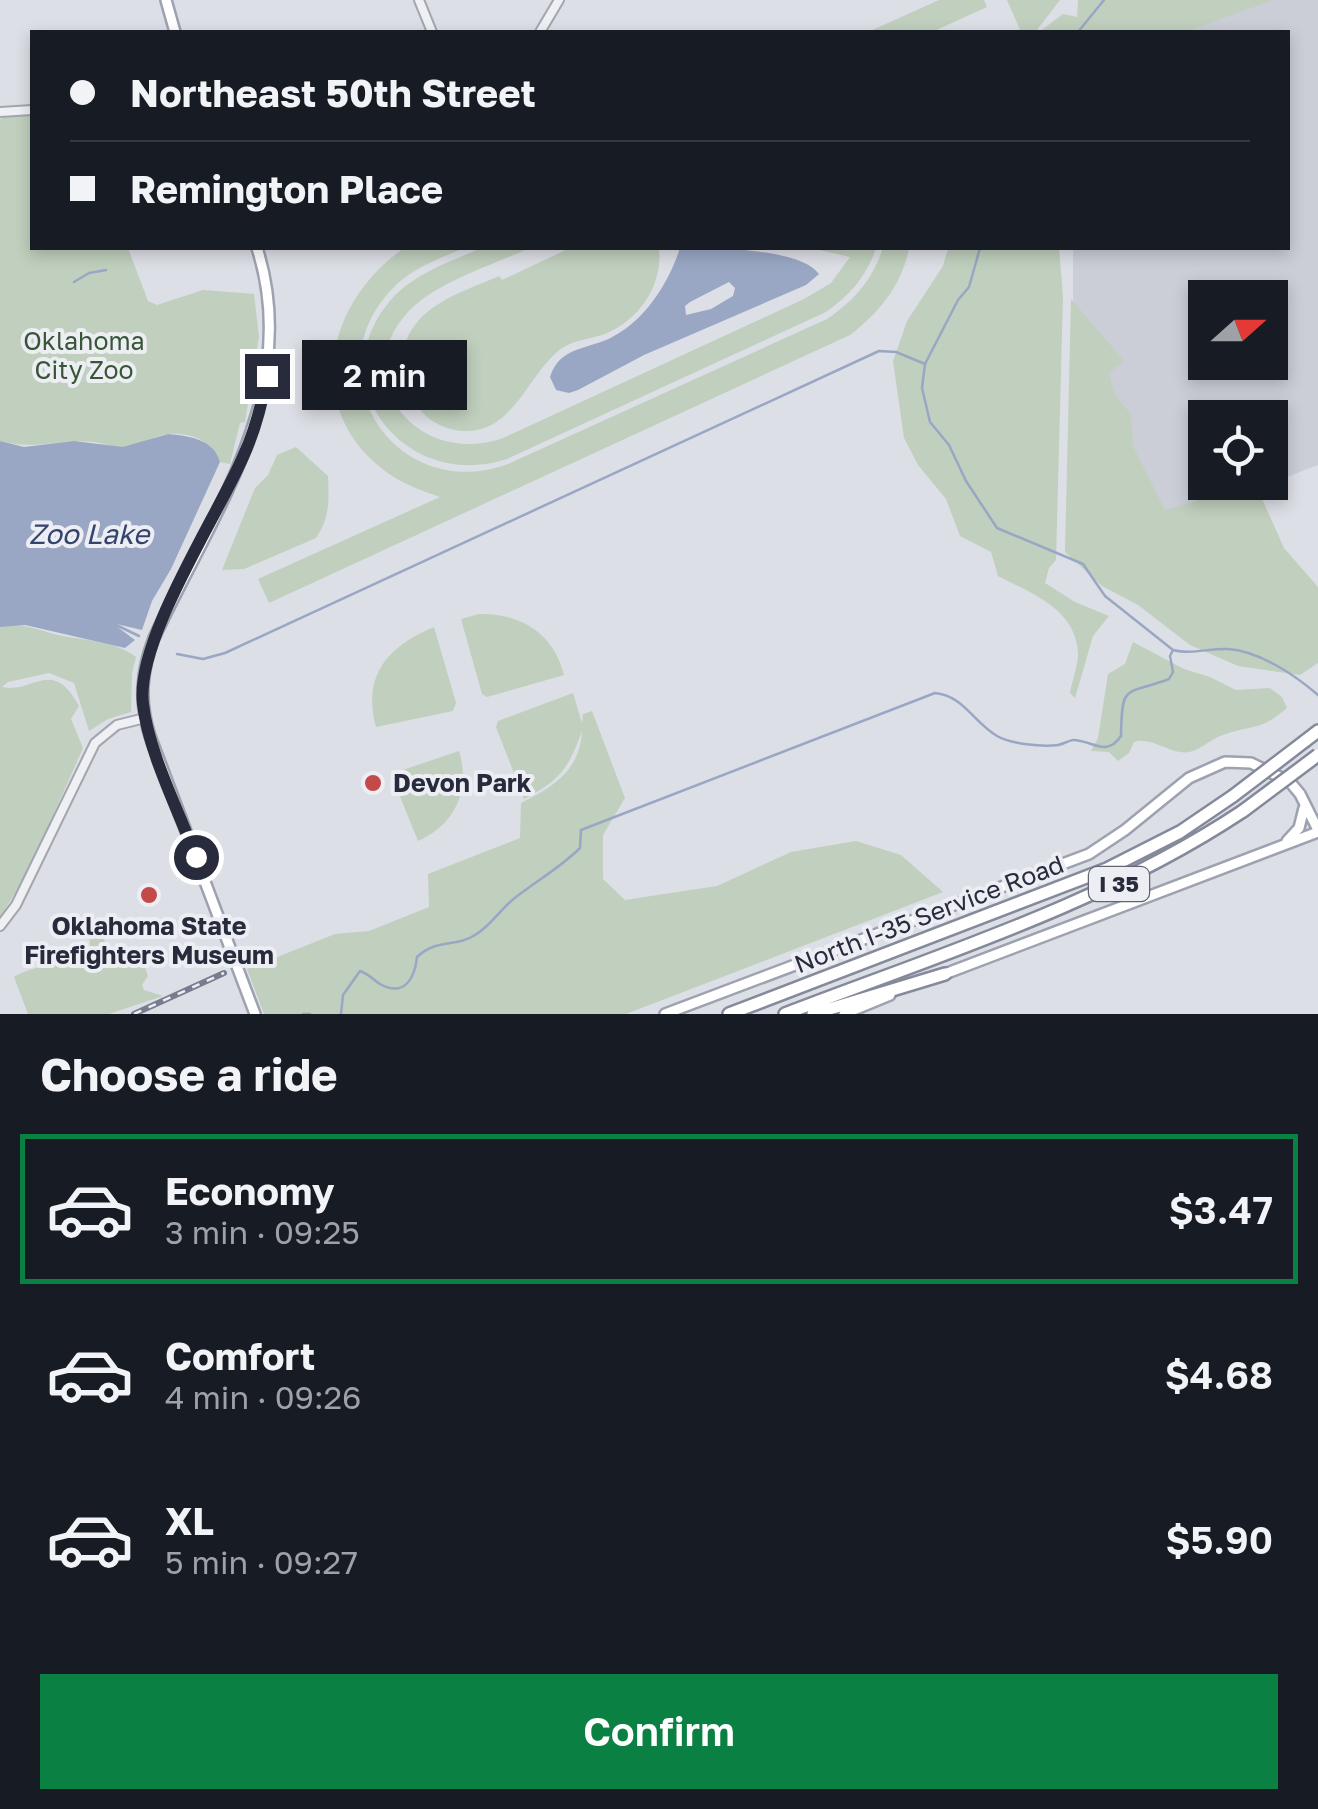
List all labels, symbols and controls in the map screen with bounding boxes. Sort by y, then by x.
text: Northeast 50th Street [130,70,536,115]
text: Remington Place [130,166,443,211]
north arrow [1188,280,1288,380]
map controls [1188,280,1288,500]
park label: Oklahoma City Zoo [23,325,145,385]
callout: 2 min [302,341,467,411]
route end [245,354,290,399]
text: 2 min [343,356,426,394]
button: locate [1188,400,1288,500]
water label: Zoo Lake [29,517,151,550]
place label: Devon Park [393,767,532,798]
marker: Devon Park [362,772,384,794]
route start [174,835,219,880]
street label: North I-35 Service Road [790,848,1068,979]
road number: I 35 [1089,867,1149,901]
marker: Oklahoma State Firefighters Museum [138,884,160,906]
place label: Oklahoma State Firefighters Museum [24,910,274,970]
text: Choose a ride [40,1047,338,1101]
icon: car [45,1164,135,1254]
text: Economy [165,1168,334,1213]
text: $3.47 [1169,1187,1273,1232]
text: 3 min · 09:25 [165,1213,360,1251]
icon: car [45,1329,135,1419]
text: Comfort [165,1333,315,1378]
text: $4.68 [1165,1352,1273,1397]
text: 4 min · 09:26 [165,1378,361,1416]
icon: car [45,1494,135,1584]
text: XL [165,1498,214,1543]
text: $5.90 [1165,1517,1273,1562]
text: 5 min · 09:27 [165,1543,358,1581]
button: Confirm [40,1674,1278,1789]

